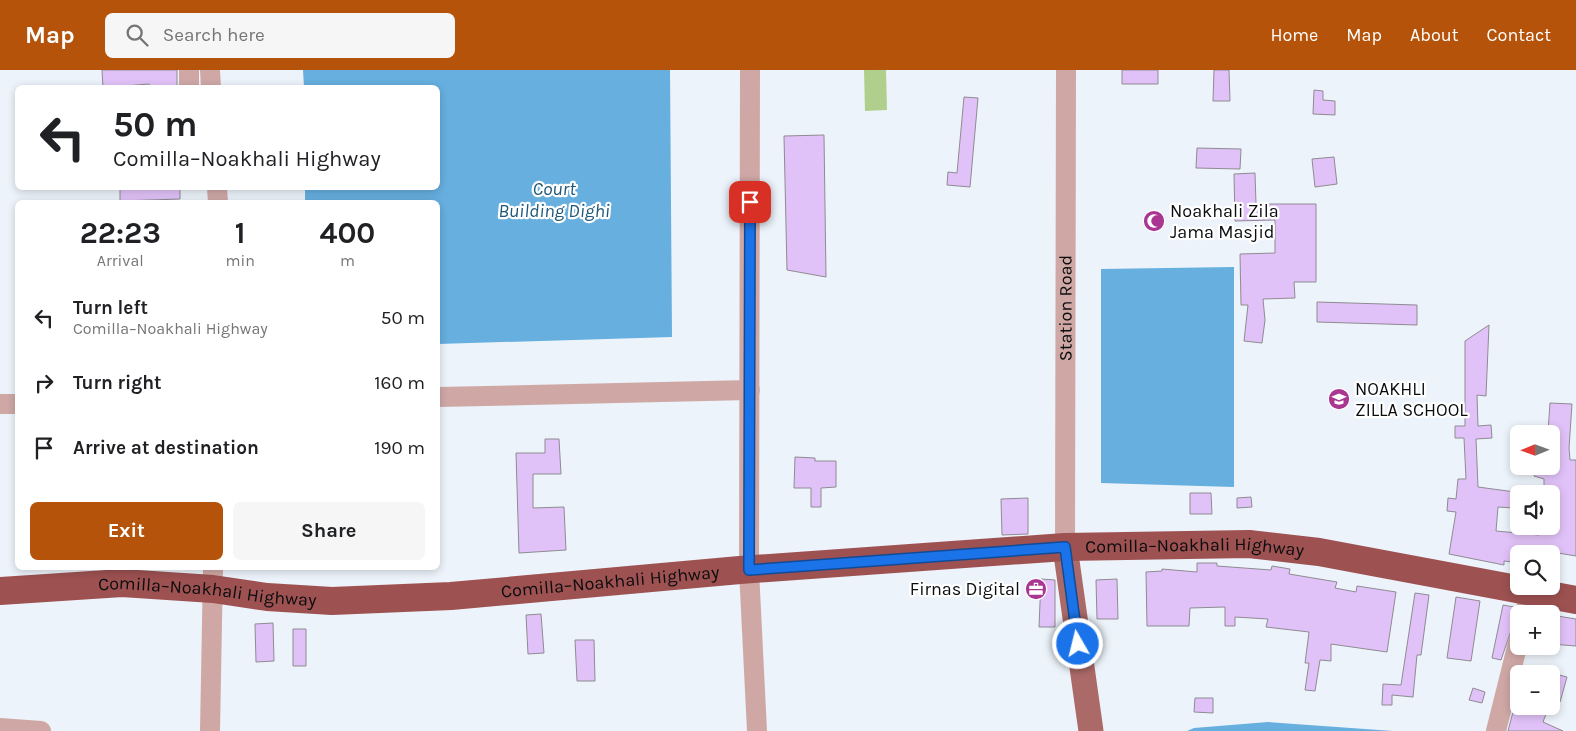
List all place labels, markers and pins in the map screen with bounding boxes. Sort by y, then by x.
pin [729,181,771,223]
place label: Noakhali Zila Jama Masjid [1170,200,1279,243]
mosque icon: Noakhali Zila Jama Masjid [1142,209,1166,233]
place label: NOAKHLI ZILLA SCHOOL [1355,378,1468,421]
school or university icon: NOAKHLI ZILLA SCHOOL [1327,387,1351,411]
office icon: Firnas Digital [1024,577,1048,601]
place label: Firnas Digital [910,578,1020,600]

